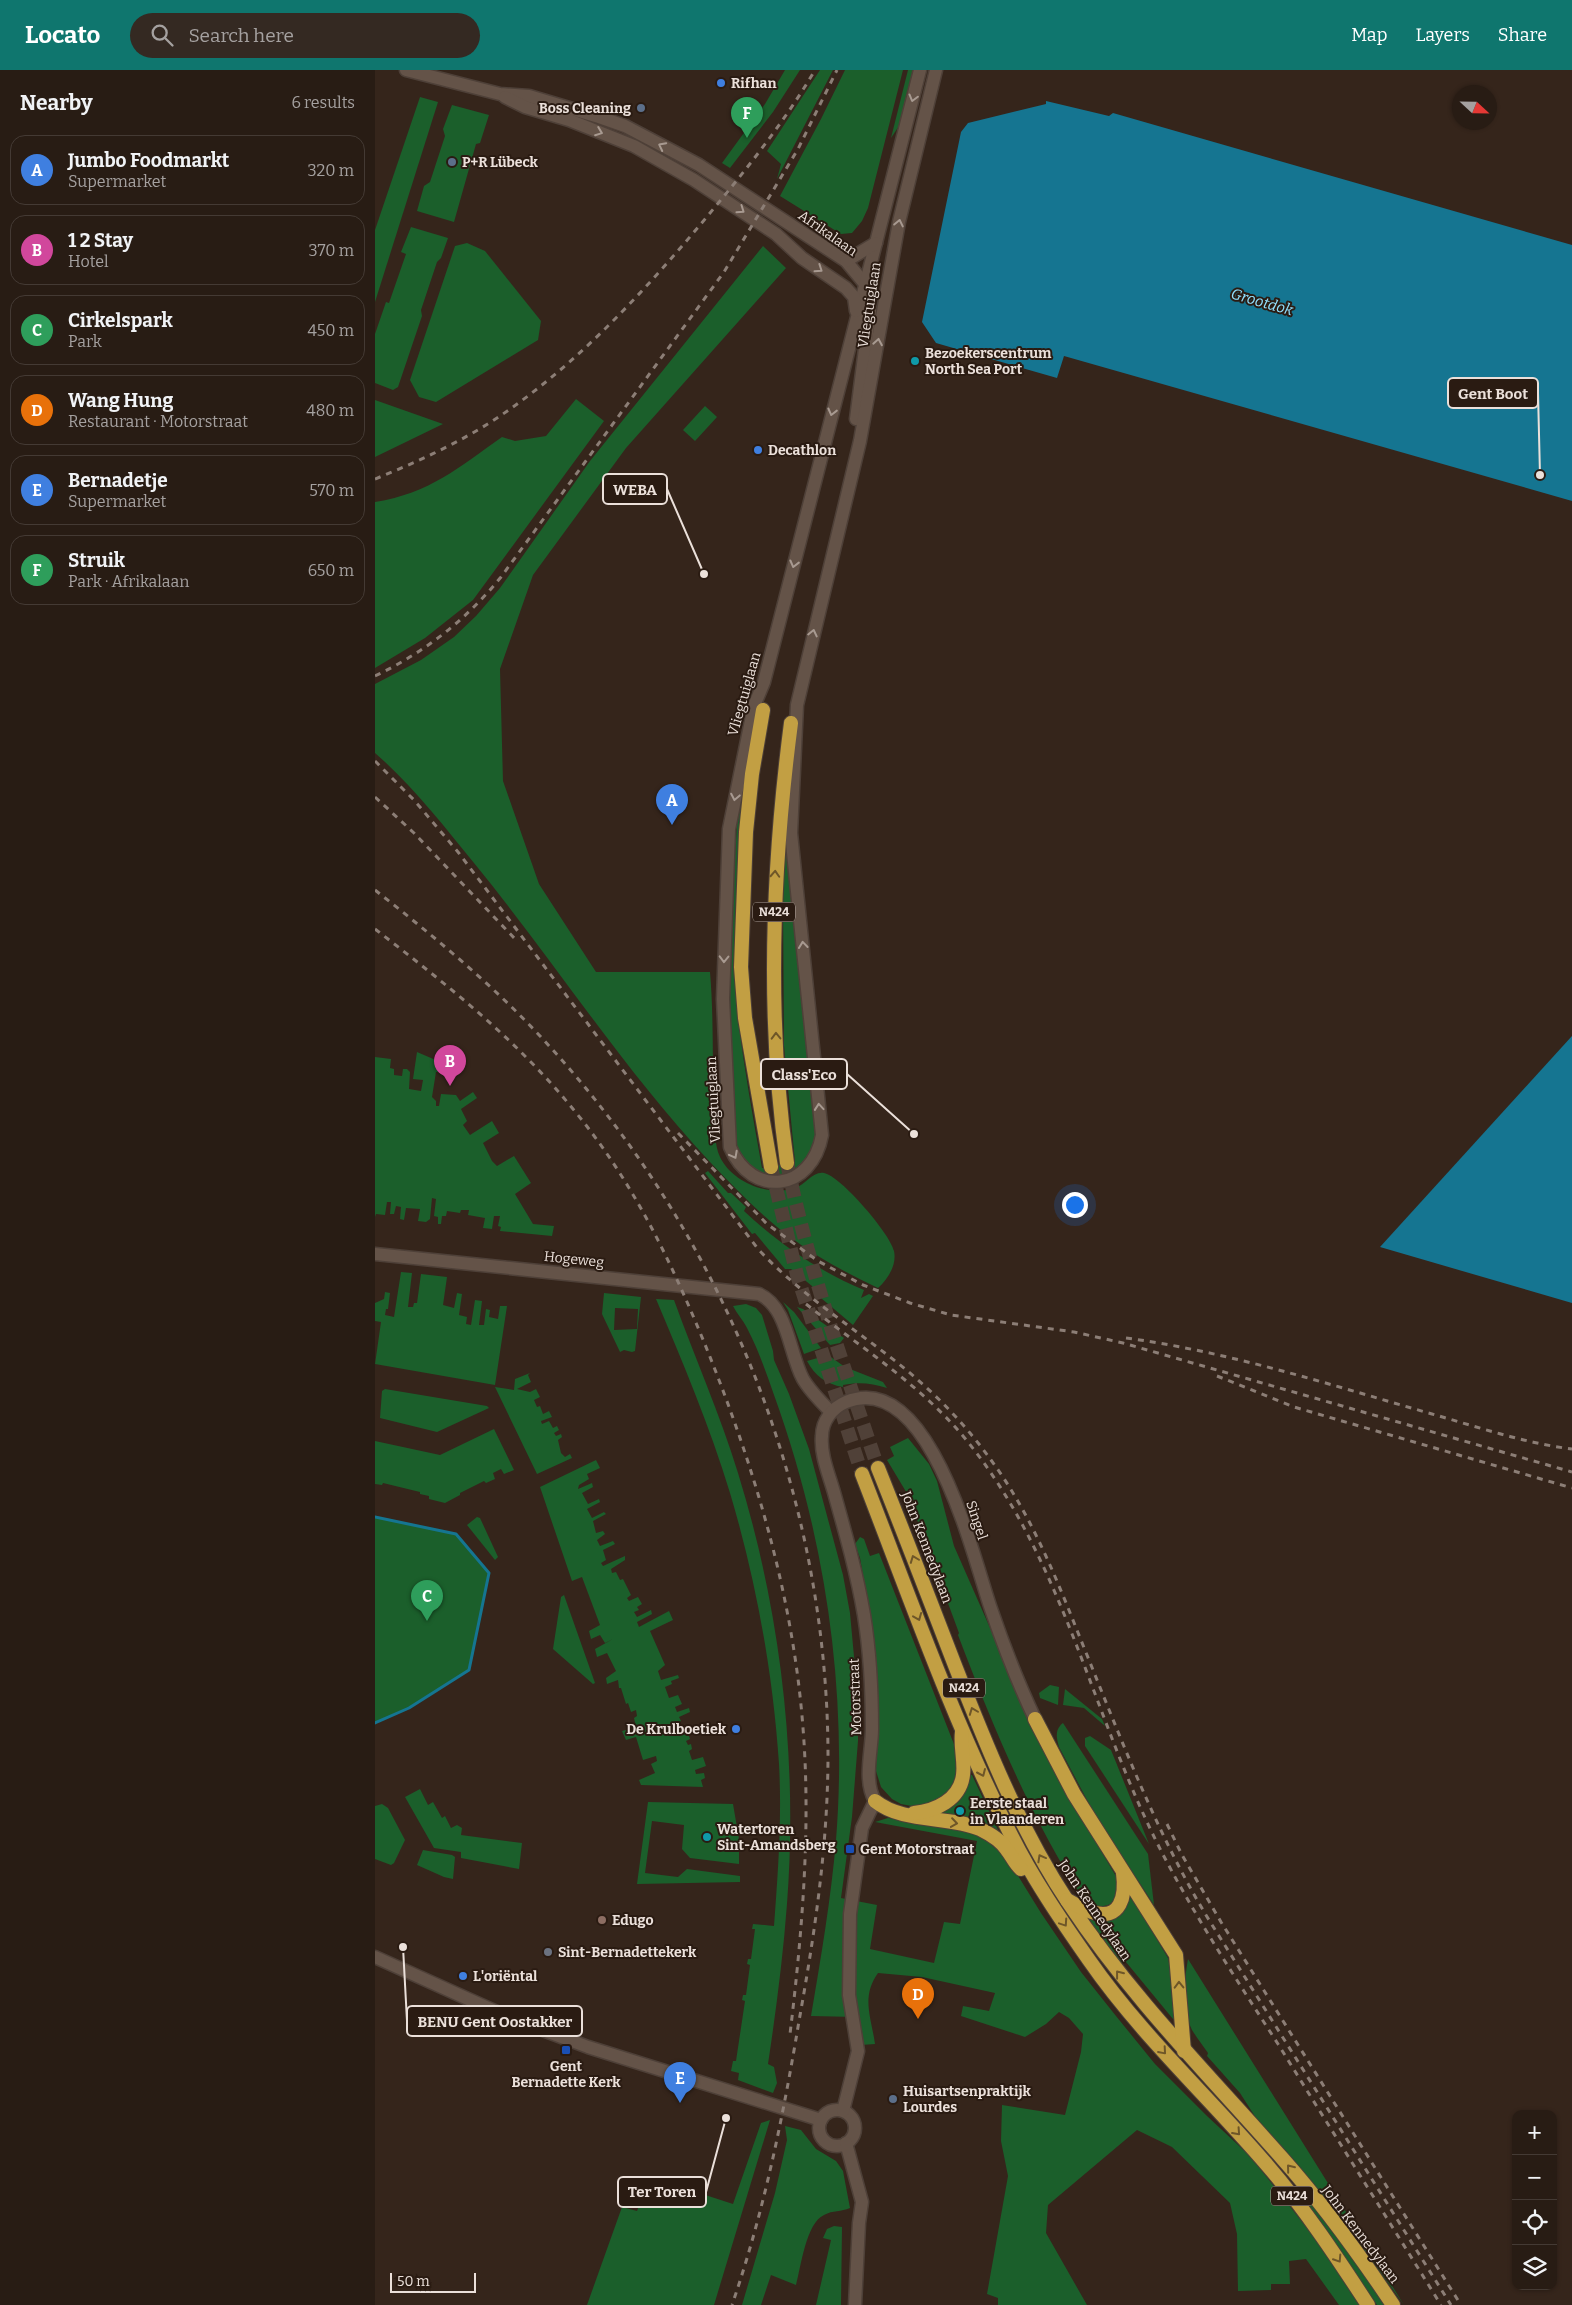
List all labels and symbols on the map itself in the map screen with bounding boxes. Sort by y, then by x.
place label: Rifhan [731,75,776,92]
marker: Rifhan [715,77,727,89]
north arrow [1452,85,1497,130]
one-way arrow [908,93,919,102]
pin: F [731,97,763,138]
place label: Boss Cleaning [539,100,631,117]
marker: Boss Cleaning [635,102,647,114]
one-way arrow [594,126,603,136]
one-way arrow [658,142,667,152]
place label: P+R Lübeck [462,154,539,171]
marker: P+R Lübeck [446,156,458,168]
one-way arrow [735,204,744,213]
street label: Afrikalaan [795,207,861,260]
one-way arrow [893,218,903,227]
street label: Vliegtuiglaan [854,261,885,349]
one-way arrow [813,263,822,272]
water label: Grootdok [1229,285,1296,320]
one-way arrow [873,337,883,346]
place label: Bezoekerscentrum North Sea Port [925,345,1052,378]
marker: Bezoekerscentrum North Sea Port [909,355,921,367]
callout: Gent Boot [1448,378,1538,408]
text: Gent Boot [1458,385,1528,403]
one-way arrow [828,407,838,415]
place label: Decathlon [768,442,836,459]
marker: Decathlon [752,444,764,456]
callout: WEBA [603,474,667,504]
text: WEBA [613,481,657,499]
one-way arrow [789,559,799,567]
one-way arrow [807,629,818,638]
street label: Vliegtuiglaan [724,650,765,738]
pin: A [656,784,688,825]
one-way arrow [730,793,740,802]
one-way arrow [770,870,781,878]
road number: N424 [753,902,795,922]
one-way arrow [798,941,809,949]
one-way arrow [719,956,729,963]
one-way arrow [770,1032,781,1040]
pin: B [434,1045,466,1086]
street label: Vliegtuiglaan [703,1056,724,1144]
callout: Class'Eco [761,1059,847,1089]
text: Class'Eco [771,1066,837,1084]
one-way arrow [814,1103,825,1111]
one-way arrow [728,1150,738,1159]
your location [1062,1192,1088,1218]
street label: Hogeweg [543,1248,605,1271]
street label: John Kennedylaan [897,1488,956,1606]
street label: Singel [962,1498,991,1542]
one-way arrow [910,1556,920,1564]
pin: C [411,1580,443,1621]
one-way arrow [912,1612,923,1621]
street label: Motorstraat [846,1658,865,1736]
road number: N424 [943,1679,985,1698]
one-way arrow [969,1707,979,1716]
place label: De Krulboetiek [626,1721,727,1738]
marker: De Krulboetiek [730,1723,742,1735]
one-way arrow [975,1768,986,1777]
place label: Eerste staal in Vlaanderen [970,1795,1064,1828]
marker: Eerste staal in Vlaanderen [954,1805,966,1817]
one-way arrow [949,1817,958,1827]
place label: Watertoren Sint-Amandsberg [717,1821,836,1854]
marker: Watertoren Sint-Amandsberg [701,1831,713,1843]
place label: Gent Motorstraat [860,1841,975,1858]
marker: Gent Motorstraat [844,1843,856,1855]
one-way arrow [1038,1854,1048,1863]
street label: John Kennedylaan [1054,1856,1135,1964]
place label: Edugo [612,1912,654,1929]
marker: Edugo [596,1914,608,1926]
one-way arrow [1058,1917,1067,1927]
place label: Sint-Bernadettekerk [558,1944,697,1961]
marker: Sint-Bernadettekerk [542,1946,554,1958]
place label: L'oriëntal [473,1968,538,1985]
marker: L'oriëntal [457,1970,469,1982]
one-way arrow [1115,1970,1124,1979]
pin: D [902,1978,934,2019]
one-way arrow [1174,1980,1184,1988]
callout: BENU Gent Oostakker [407,2006,582,2036]
text: BENU Gent Oostakker [418,2013,572,2031]
marker: Gent Bernadette Kerk [560,2044,572,2056]
one-way arrow [1157,2046,1166,2055]
place label: Gent Bernadette Kerk [511,2058,621,2091]
pin: E [664,2062,696,2103]
place label: Huisartsenpraktijk Lourdes [903,2083,1032,2116]
marker: Huisartsenpraktijk Lourdes [887,2093,899,2105]
one-way arrow [1231,2126,1240,2135]
one-way arrow [1288,2165,1296,2174]
callout: Ter Toren [618,2177,706,2207]
street label: John Kennedylaan [1318,2181,1403,2287]
text: Ter Toren [628,2183,697,2201]
road number: N424 [1271,2186,1313,2206]
one-way arrow [1332,2254,1341,2263]
scale bar [390,2270,476,2293]

